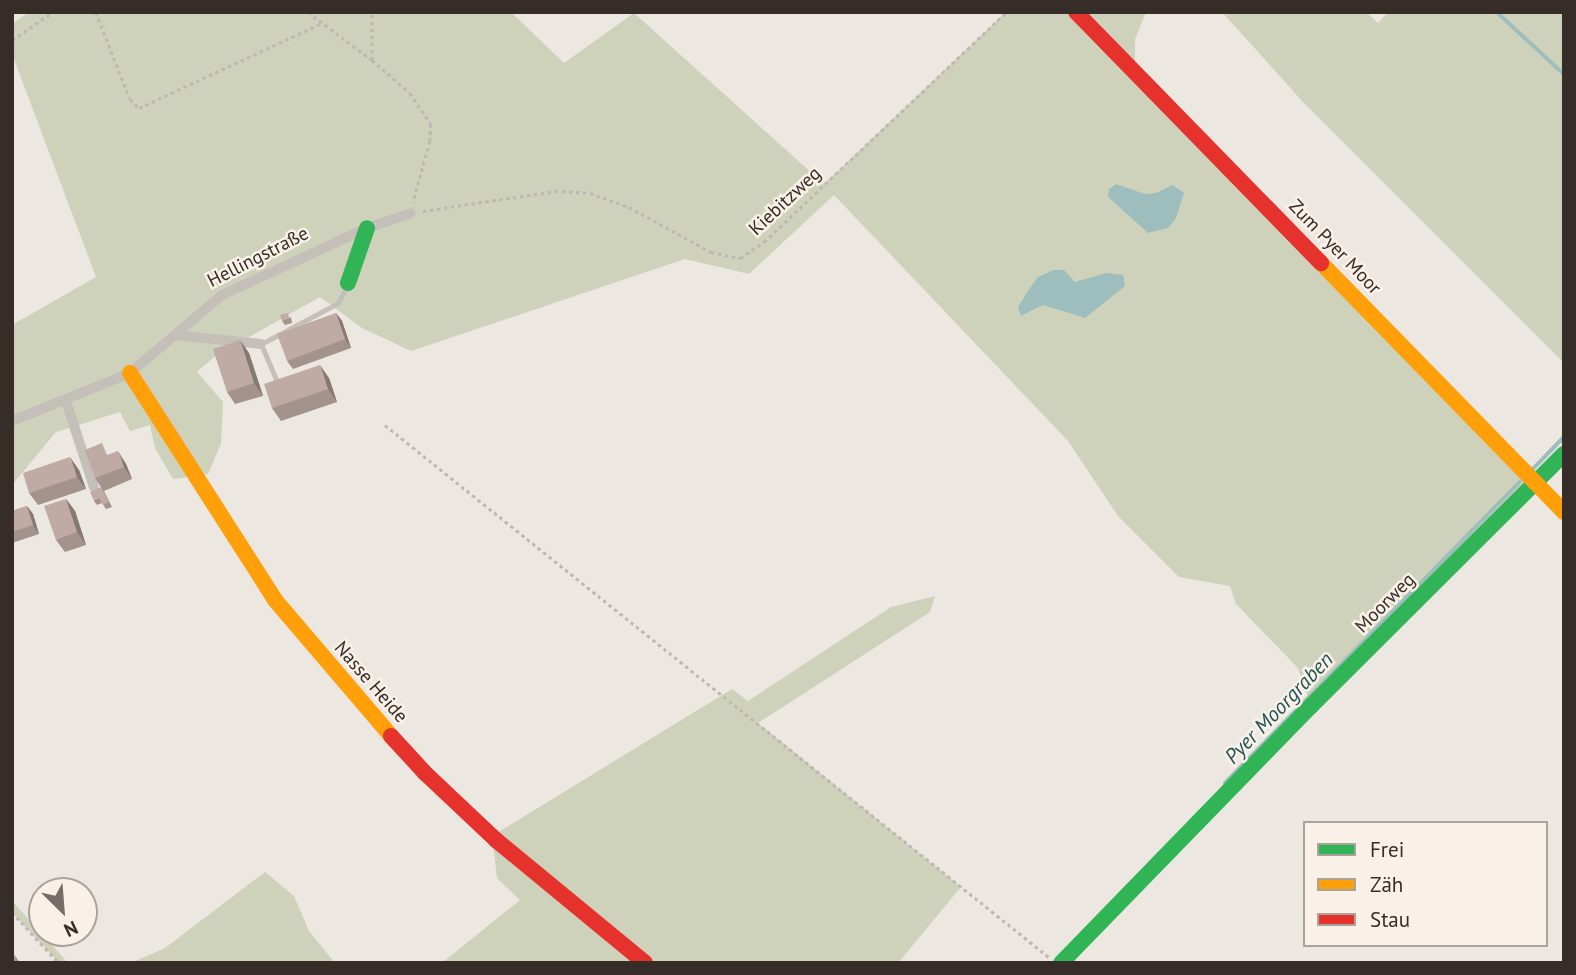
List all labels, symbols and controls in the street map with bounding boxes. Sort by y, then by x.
street label: Kiebitzweg [744,162,826,240]
street label: Zum Pyer Moor [1284,195,1386,299]
street label: Hellingstraße [204,222,312,292]
street label: Moorweg [1350,568,1420,638]
street label: Nasse Heide [329,637,413,727]
water label: Pyer Moorgraben [1219,647,1339,769]
legend [1303,821,1548,947]
text: Frei [1370,836,1404,863]
text: Zäh [1370,871,1403,898]
north arrow [28,877,98,947]
text: Stau [1370,906,1410,933]
text: N [60,916,82,943]

